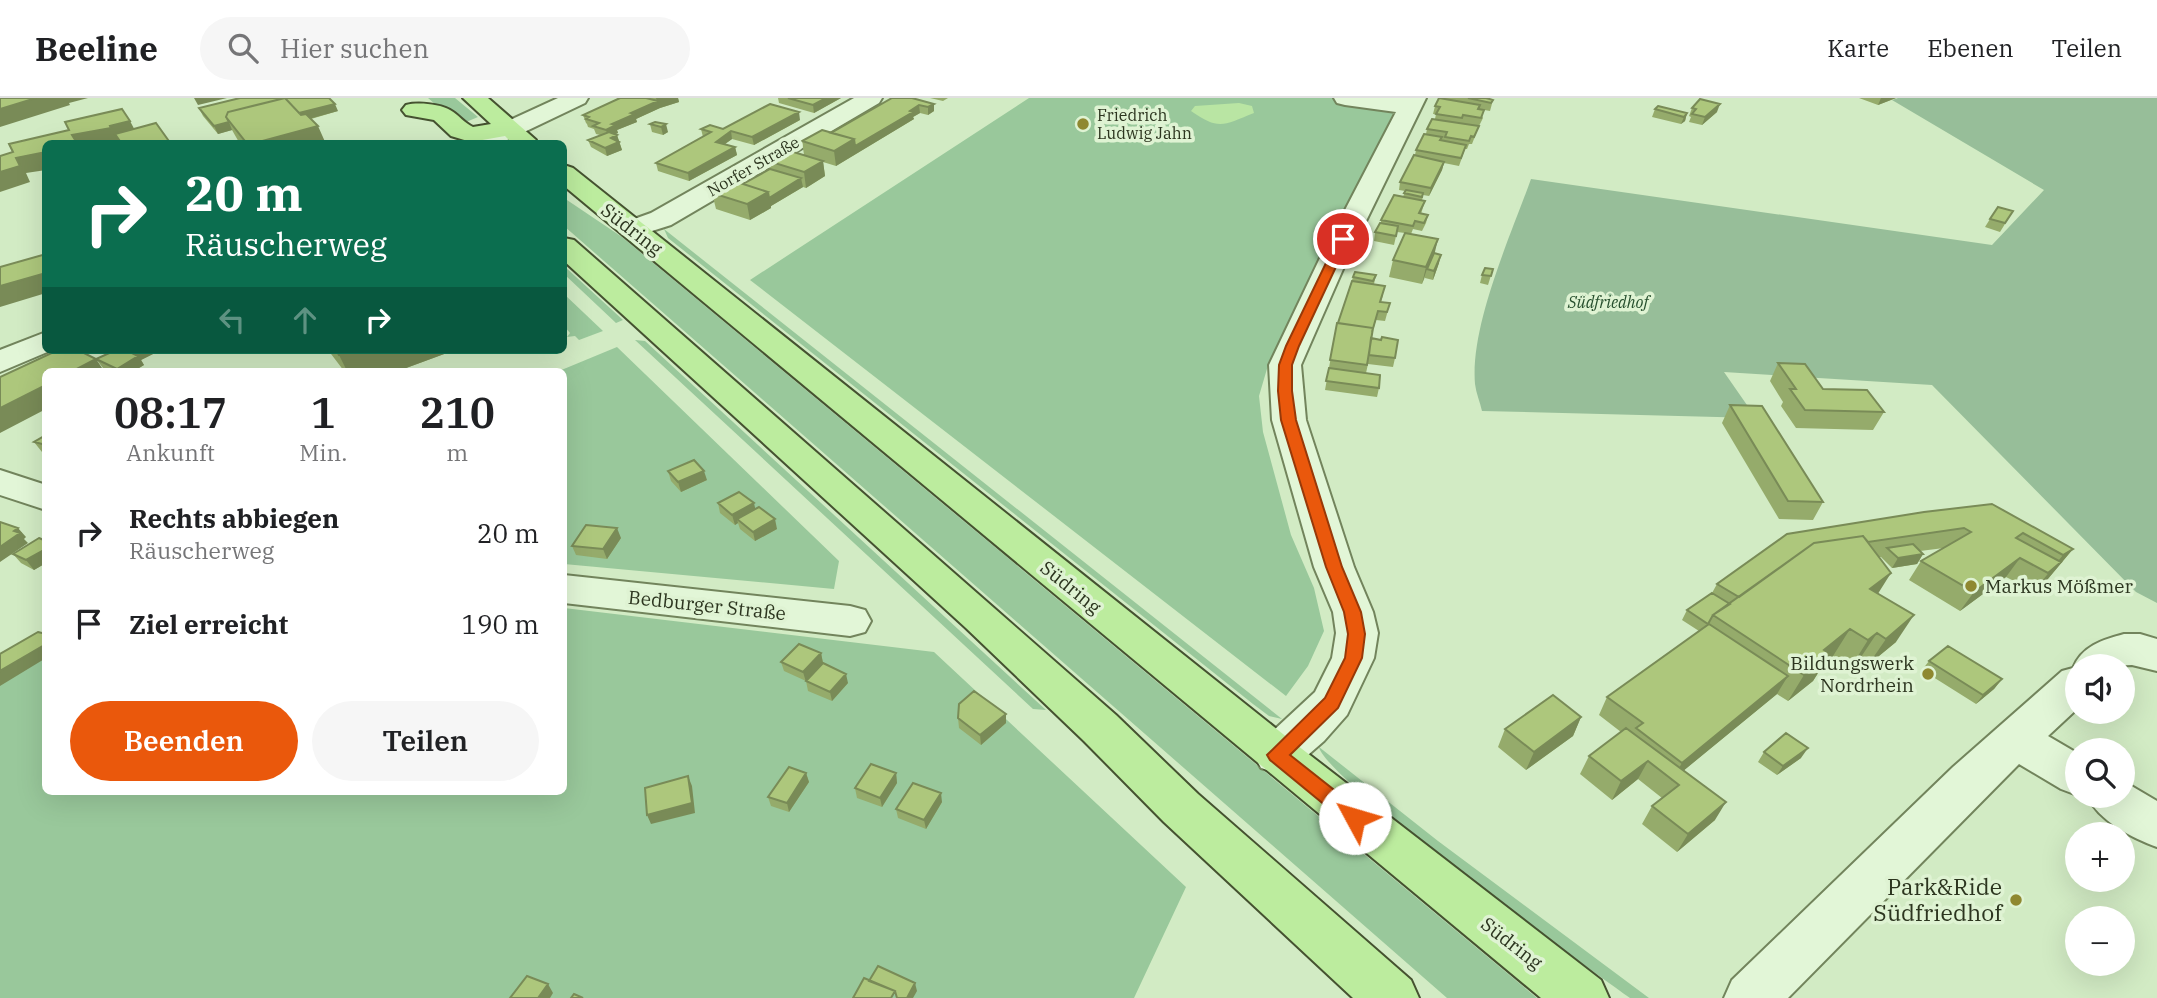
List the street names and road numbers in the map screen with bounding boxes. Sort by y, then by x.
street label: Norfer Straße [703,132,803,200]
street label: Südring [596,198,668,261]
street label: Südring [1036,555,1107,619]
street label: Bedburger Straße [627,585,787,625]
street label: Südring [1476,912,1548,975]

